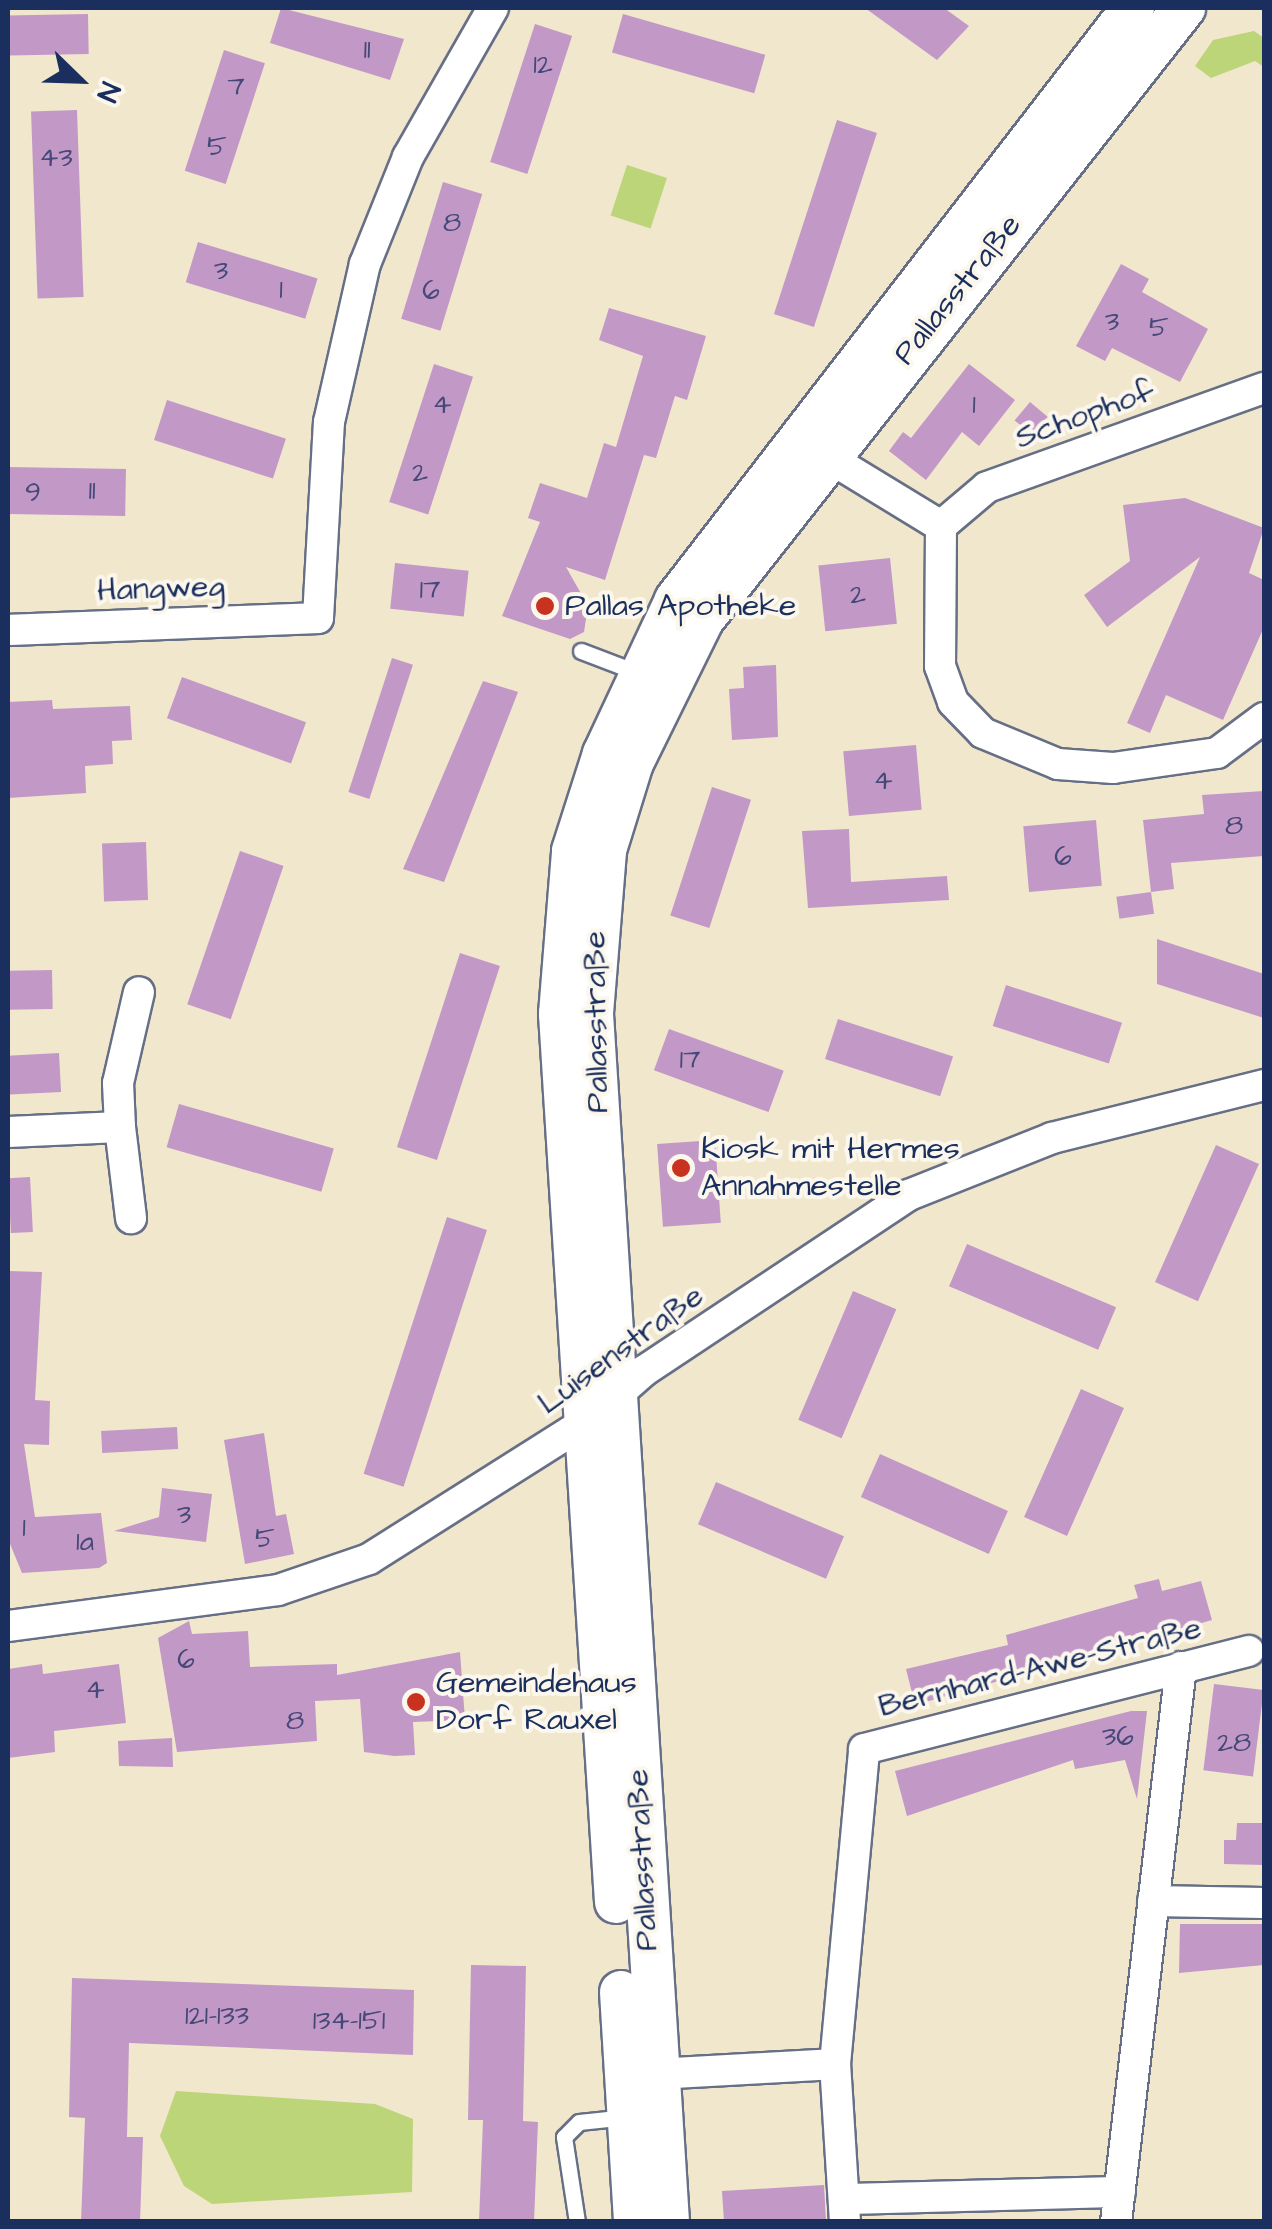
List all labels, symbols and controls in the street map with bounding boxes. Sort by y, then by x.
north arrow [30,30,130,130]
house number: 11 [363,33,371,67]
house number: 12 [533,48,553,82]
house number: 7 [227,70,245,104]
text: N [87,76,129,108]
house number: 5 [207,130,227,164]
house number: 43 [39,141,73,175]
house number: 8 [443,206,461,240]
street label: Pallasstraße [886,207,1030,373]
house number: 3 [214,254,228,288]
house number: 1 [279,273,283,307]
house number: 6 [422,274,440,308]
house number: 3 [1105,305,1119,339]
house number: 5 [1149,311,1169,345]
street label: Schophof [1010,372,1160,458]
house number: 4 [432,388,452,422]
house number: 1 [972,388,976,422]
house number: 2 [412,456,428,490]
house number: 11 [88,474,96,508]
house number: 9 [25,476,41,510]
street label: Hangweg [96,568,226,610]
house number: 17 [420,573,440,607]
house number: 2 [850,578,866,612]
place label: Pallas Apotheke [565,587,796,625]
marker: Pallas Apotheke [534,595,556,617]
house number: 4 [873,764,893,798]
house number: 8 [1225,809,1243,843]
house number: 6 [1054,840,1072,874]
street label: Pallasstraße [576,931,618,1113]
house number: 17 [680,1043,700,1077]
place label: Kiosk mit Hermes Annahmestelle [701,1131,960,1206]
marker: Kiosk mit Hermes Annahmestelle [670,1157,692,1179]
street label: Luisenstraße [531,1277,711,1423]
house number: 3 [177,1498,191,1532]
house number: 1 [22,1511,26,1545]
house number: 5 [255,1522,275,1556]
house number: 1a [76,1525,94,1559]
street label: Bernhard-Awe-Straße [875,1609,1205,1727]
house number: 6 [177,1643,195,1677]
place label: Gemeindehaus Dorf Rauxel [436,1665,637,1740]
house number: 4 [85,1673,105,1707]
marker: Gemeindehaus Dorf Rauxel [405,1691,427,1713]
house number: 8 [286,1704,304,1738]
house number: 36 [1102,1720,1134,1754]
house number: 28 [1217,1726,1251,1760]
street label: Pallasstraße [619,1768,667,1952]
house number: 121-133 [185,1999,249,2033]
house number: 134-151 [313,2004,385,2038]

